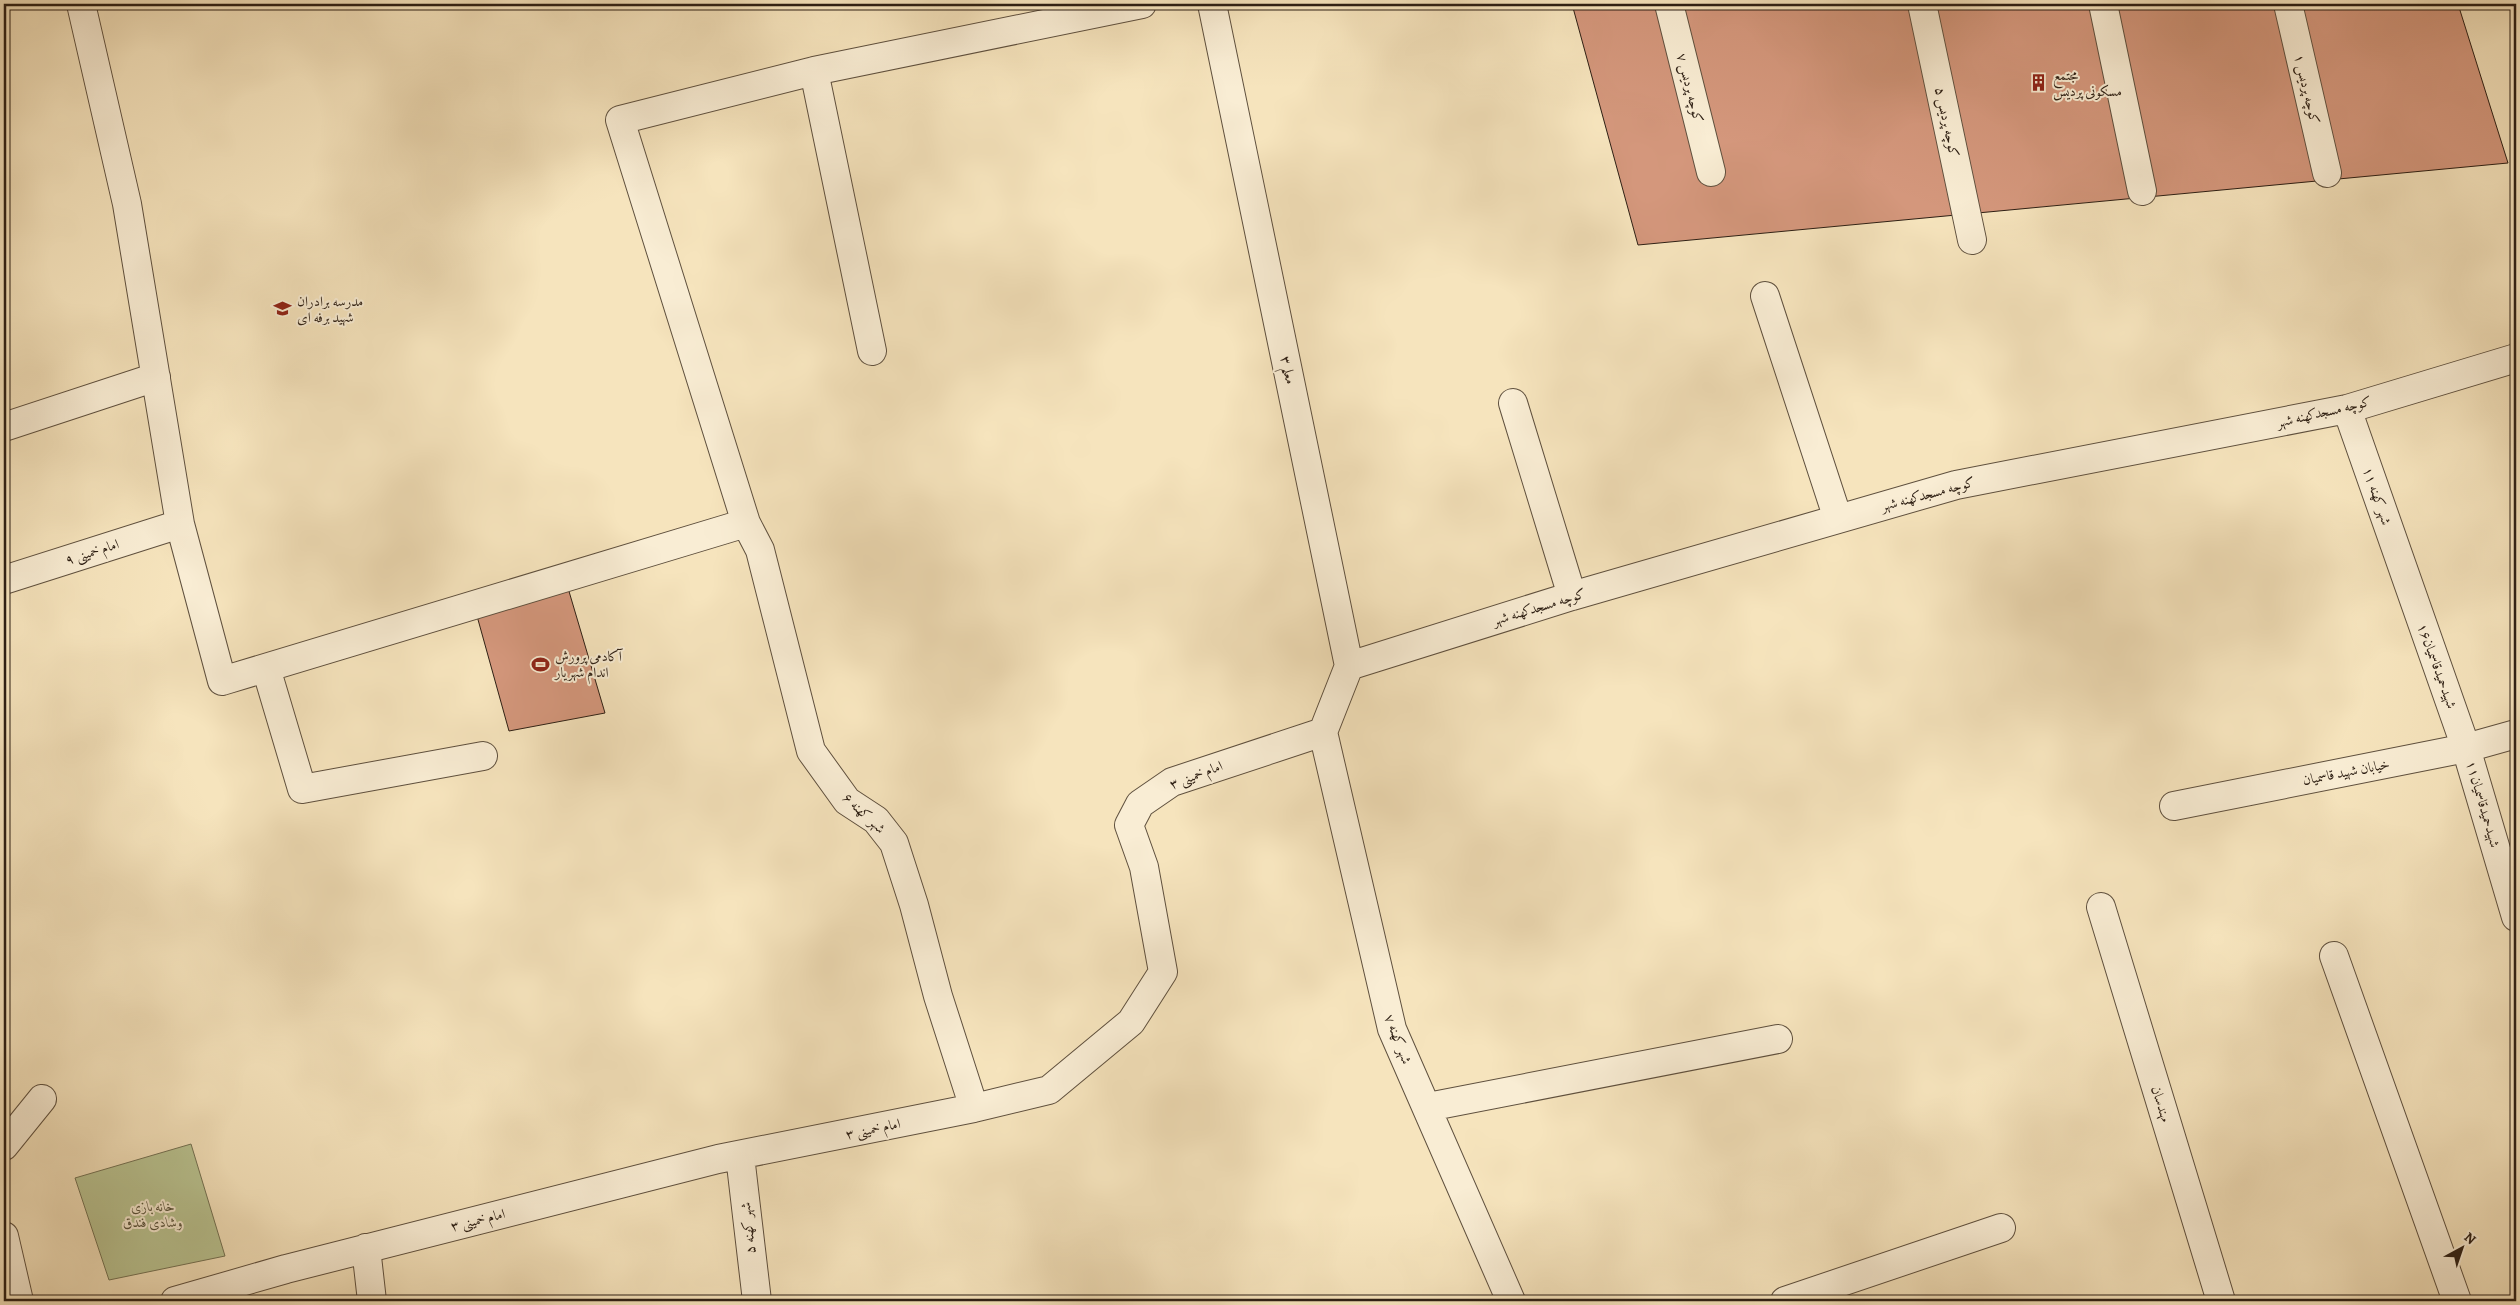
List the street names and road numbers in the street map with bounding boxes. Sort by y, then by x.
street label: کوچه پردیس ۷ [1672,51,1708,125]
street label: کوچه پردیس ۱ [2290,52,2324,126]
street label: کوچه پردیس ۵ [1930,85,1964,159]
street label: معلم ۳ [1271,354,1300,387]
street label: کوچه مسجدکهنه شهر [2273,392,2373,433]
street label: شهر کهنه ۱۱ [2358,464,2396,528]
street label: کوچه مسجدکهنه شهر [1877,472,1977,516]
street label: امام خمینی ۹ [63,534,122,572]
street label: کوچه مسجدکهنه شهر [1488,584,1588,631]
street label: شهیدحمیدقاسمیان۱۶ [2413,621,2461,712]
street label: خیابان شهید قاسمیان [2301,754,2391,790]
street label: امام خمینی ۳ [1167,756,1226,797]
street label: شهیدحمیدقاسمیان۱۱ [2462,758,2505,850]
street label: شهر کهنه ۶ [838,788,890,838]
street label: شهر کهنه ۷ [1380,1011,1416,1067]
street label: مهندسان [2147,1084,2175,1124]
street label: امام خمینی ۳ [844,1114,903,1147]
street label: شهر کهنه ۵ [736,1201,760,1255]
street label: امام خمینی ۳ [449,1204,508,1239]

